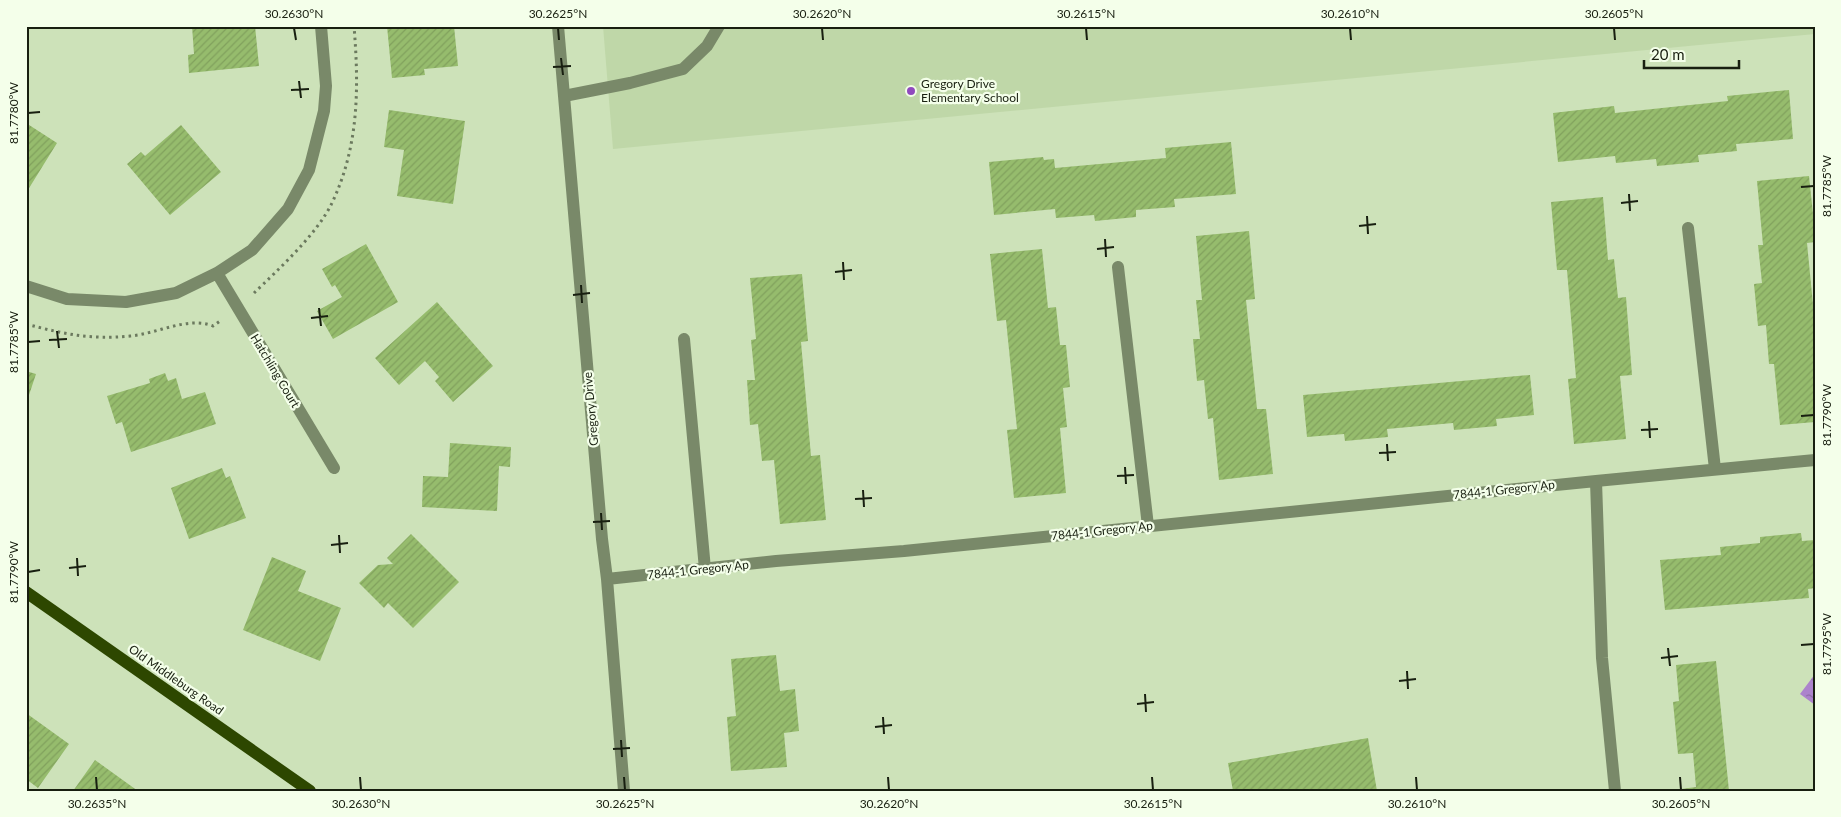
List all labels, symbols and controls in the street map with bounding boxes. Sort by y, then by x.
text: 30.2630°N [265,6,323,21]
text: 30.2625°N [529,6,587,21]
text: 30.2620°N [793,6,851,21]
text: 30.2615°N [1057,6,1115,21]
text: 30.2610°N [1321,6,1379,21]
text: 30.2605°N [1585,6,1643,21]
scale bar [1644,38,1738,70]
text: 20 m [1651,45,1685,63]
place label: Gregory Drive Elementary School [921,76,1019,105]
text: 81.7780°W [6,81,21,144]
marker: Gregory Drive Elementary School [905,85,917,97]
text: 81.7785°W [1819,154,1834,217]
text: 81.7785°W [6,310,21,373]
street label: Hatchling Court [248,331,304,411]
street label: Gregory Drive [580,372,601,447]
text: 81.7790°W [1819,383,1834,446]
street label: 7844-1 Gregory Ap [1452,477,1556,502]
street label: 7844-1 Gregory Ap [1050,518,1154,543]
text: 81.7790°W [6,540,21,603]
street label: 7844-1 Gregory Ap [646,557,750,582]
text: 81.7795°W [1819,612,1834,675]
street label: Old Middleburg Road [126,641,227,718]
text: 30.2635°N [68,796,126,811]
text: 30.2630°N [332,796,390,811]
text: 30.2625°N [596,796,654,811]
text: 30.2620°N [860,796,918,811]
text: 30.2615°N [1124,796,1182,811]
text: 30.2610°N [1388,796,1446,811]
text: 30.2605°N [1652,796,1710,811]

